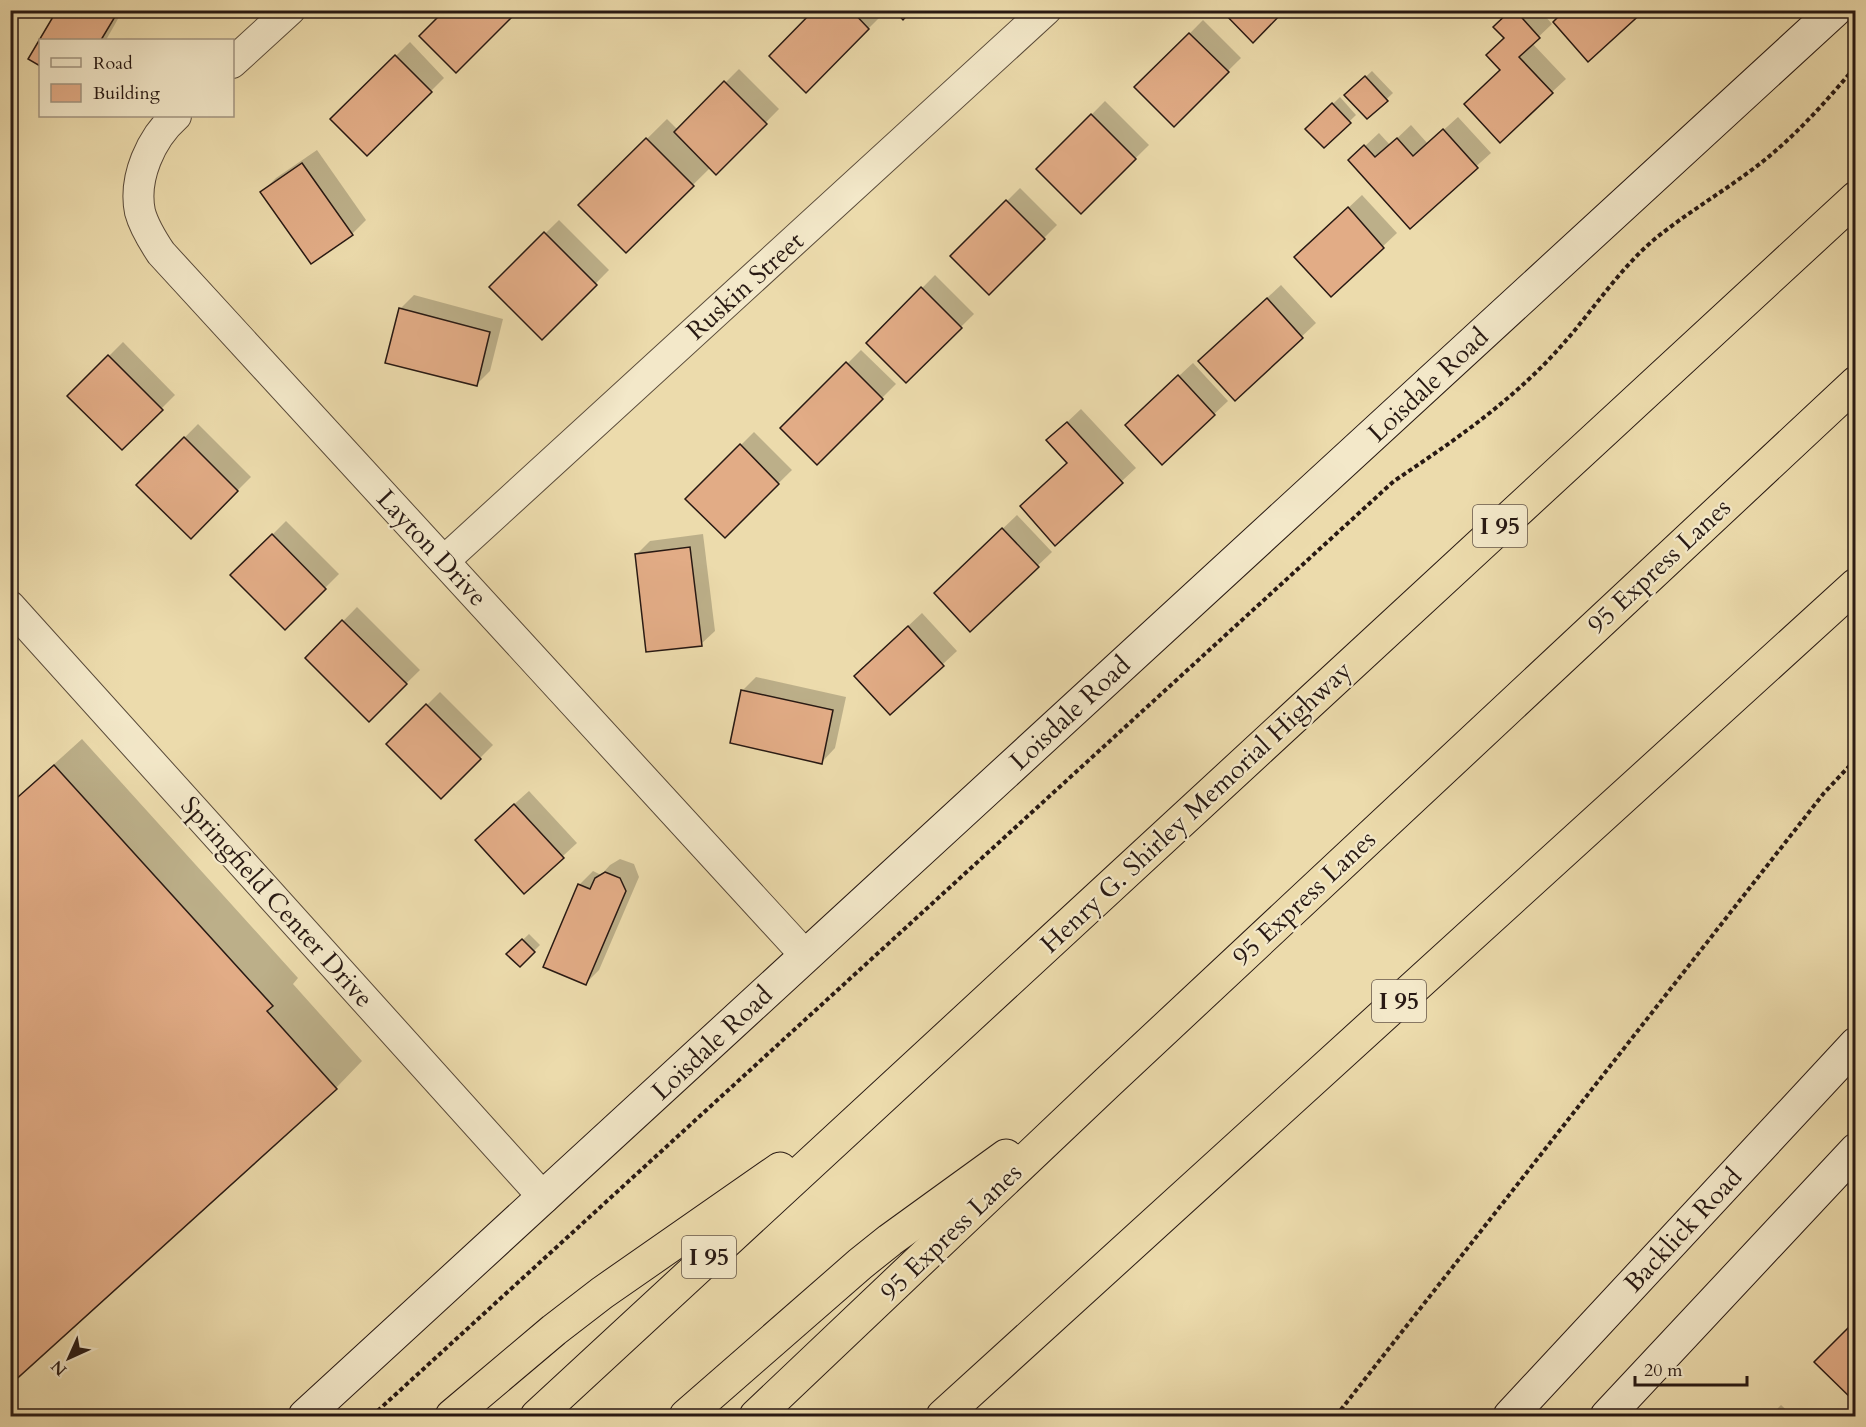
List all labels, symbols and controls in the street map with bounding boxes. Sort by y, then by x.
legend [39,39,234,117]
text: Road [93,51,133,76]
text: Building [93,81,161,106]
street label: Ruskin Street [679,224,811,348]
street label: Loisdale Road [1360,320,1496,450]
street label: Layton Drive [369,482,495,614]
street label: 95 Express Lanes [1580,490,1738,642]
road number: I 95 [1473,505,1527,547]
street label: Loisdale Road [1002,648,1138,778]
street label: Henry G. Shirley Memorial Highway [1033,653,1359,961]
street label: Springfield Center Drive [173,789,381,1015]
street label: 95 Express Lanes [1225,822,1383,974]
street label: Loisdale Road [644,978,780,1108]
road number: I 95 [1372,980,1426,1022]
street label: 95 Express Lanes [873,1155,1029,1309]
street label: Backlick Road [1616,1160,1750,1300]
road number: I 95 [682,1236,736,1278]
north arrow [39,1328,99,1388]
scale bar [1635,1349,1748,1387]
text: N [46,1355,72,1381]
text: 20 m [1644,1358,1683,1383]

